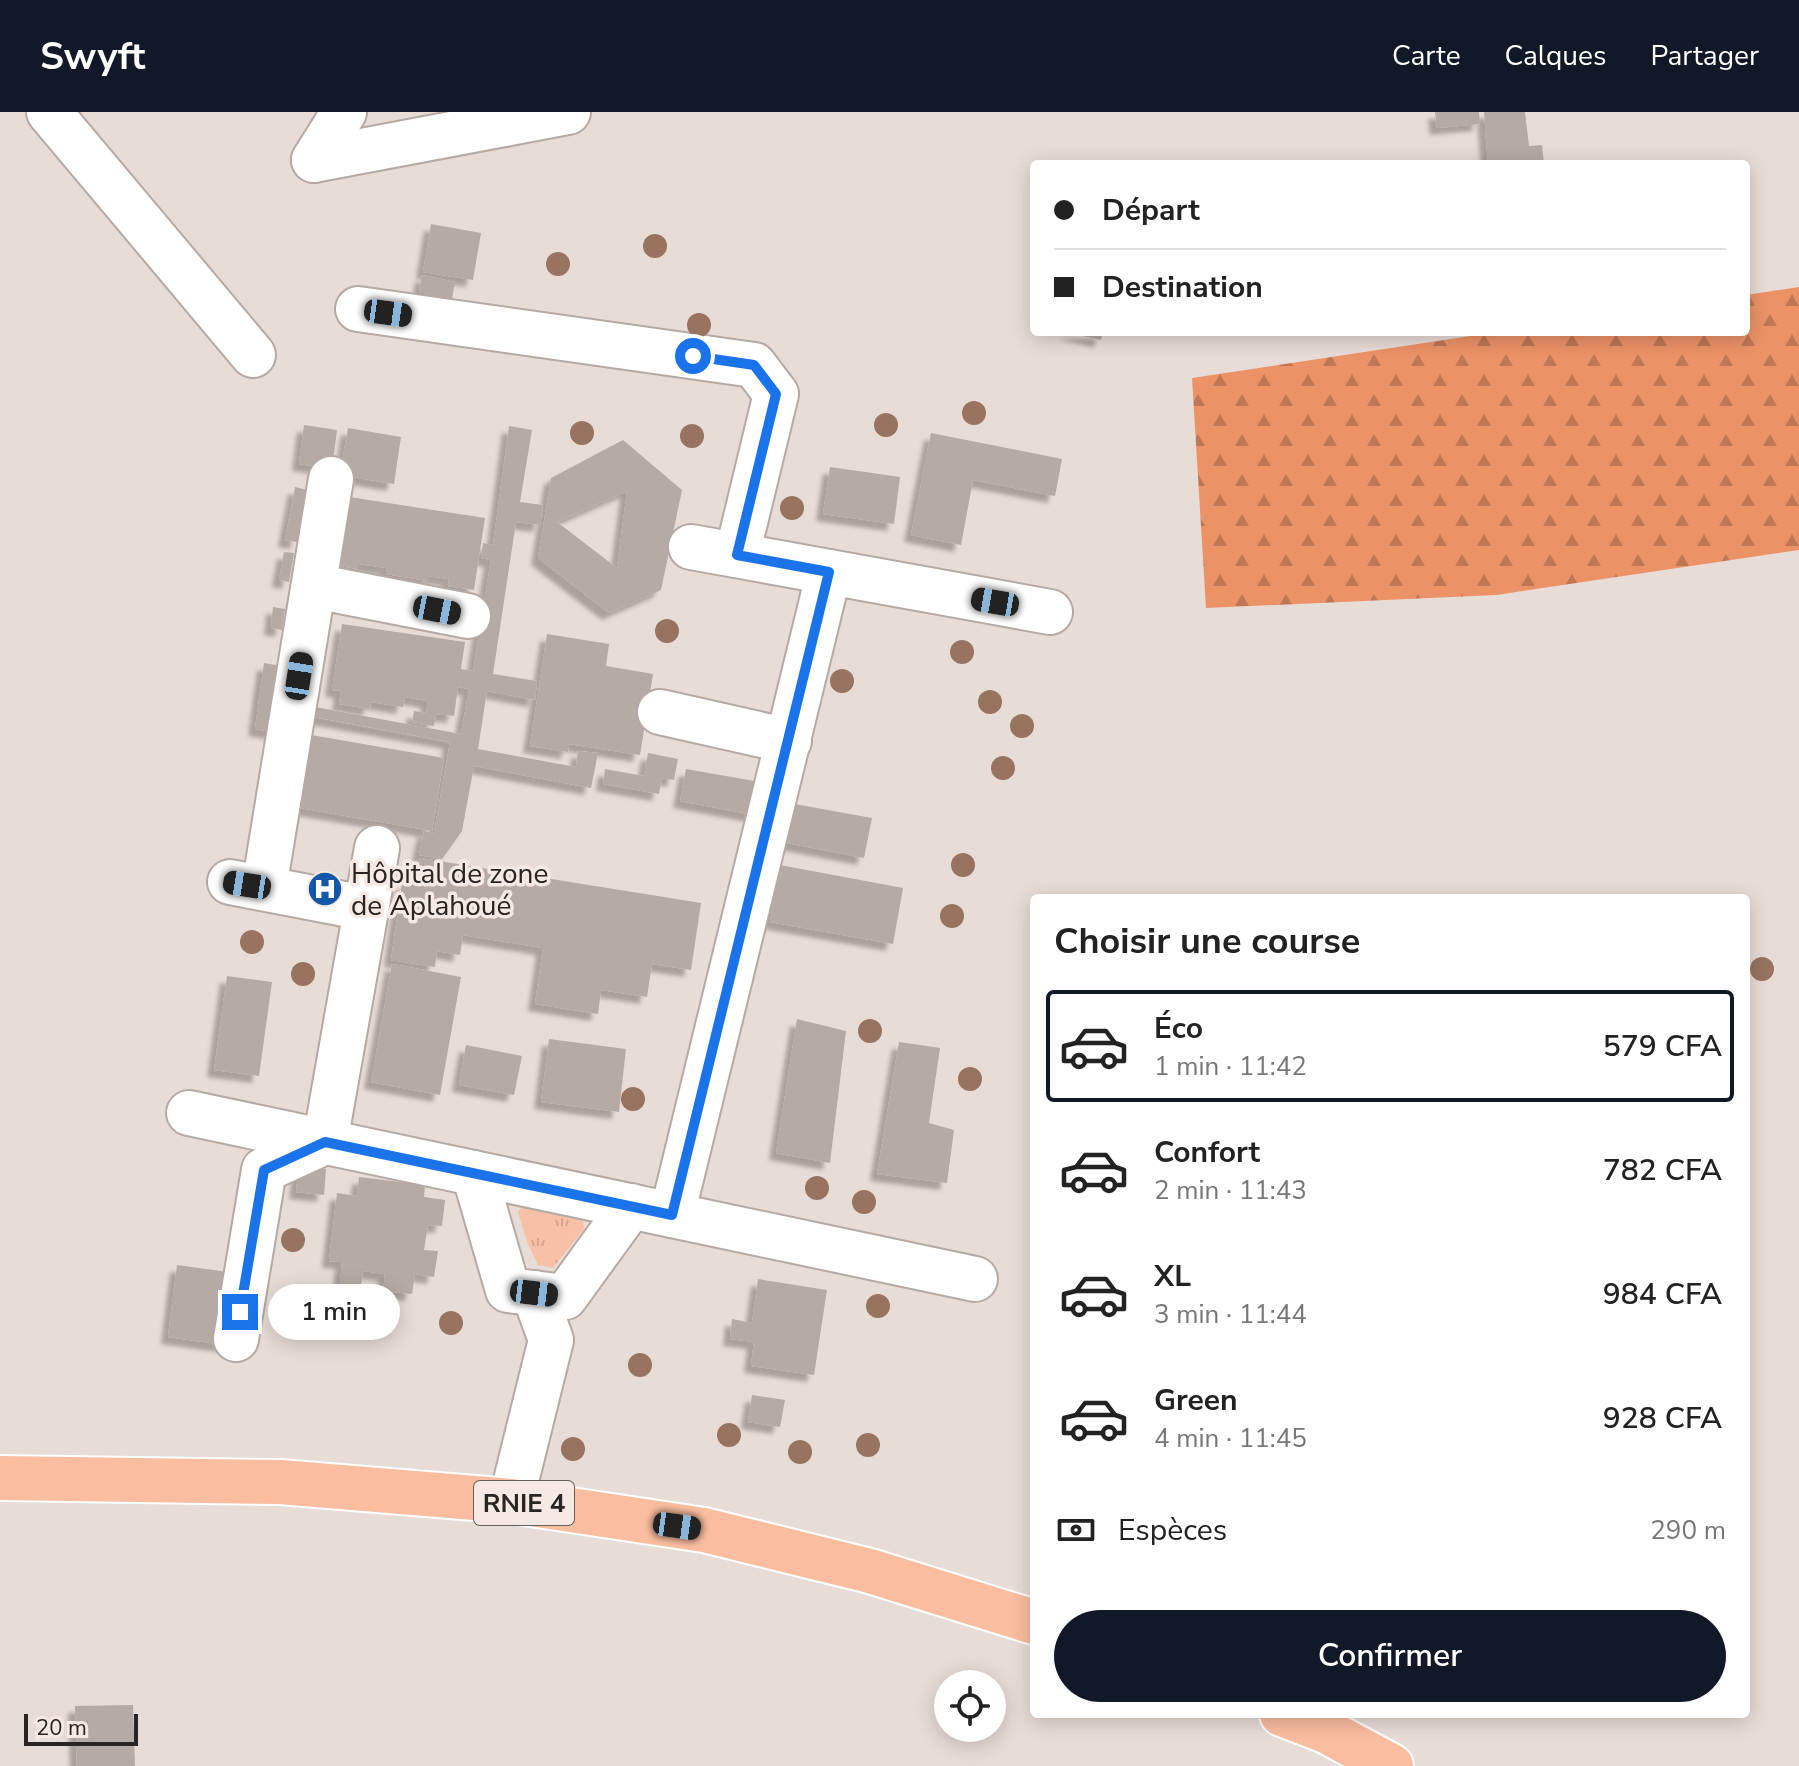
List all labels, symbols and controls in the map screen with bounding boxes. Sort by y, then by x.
text: Swyft [40,31,145,82]
text: Carte [1392,37,1461,75]
text: Calques [1505,37,1606,75]
text: Partager [1650,37,1759,75]
text: Départ [1102,190,1200,231]
text: Destination [1102,267,1263,308]
car [363,298,413,328]
route start [675,338,711,374]
car [969,586,1021,618]
car [411,594,463,626]
car [283,650,315,702]
place label: Hôpital de zone de Aplahoué [351,855,548,925]
car [221,869,273,901]
hospital icon: Hôpital de zone de Aplahoué [306,870,344,908]
text: Choisir une course [1054,917,1360,966]
text: Éco [1154,1008,1203,1049]
icon: car [1058,1010,1130,1082]
text: 579 CFA [1603,1026,1722,1067]
text: 1 min · 11:42 [1154,1049,1307,1084]
text: Confort [1154,1132,1260,1173]
icon: car [1058,1134,1130,1206]
text: 782 CFA [1603,1150,1722,1191]
text: 2 min · 11:43 [1154,1173,1307,1208]
text: XL [1154,1256,1191,1297]
icon: car [1058,1258,1130,1330]
text: 984 CFA [1603,1274,1722,1315]
car [509,1278,559,1308]
callout: 1 min [268,1284,400,1340]
route end [222,1294,258,1330]
text: 1 min [301,1294,367,1329]
text: 3 min · 11:44 [1154,1297,1307,1332]
text: Green [1154,1380,1238,1421]
icon: car [1058,1382,1130,1454]
text: 928 CFA [1603,1398,1722,1439]
text: 4 min · 11:45 [1154,1421,1307,1456]
road number: RNIE 4 [474,1481,574,1525]
icon: cash [1054,1508,1098,1552]
text: Espèces [1118,1510,1227,1551]
car [652,1511,702,1541]
text: 290 m [1650,1513,1726,1548]
button: Confirmer [1054,1610,1726,1702]
map controls [934,1670,1006,1742]
button: locate [934,1670,1006,1742]
scale bar [24,1710,138,1746]
text: 20 m [36,1713,87,1743]

